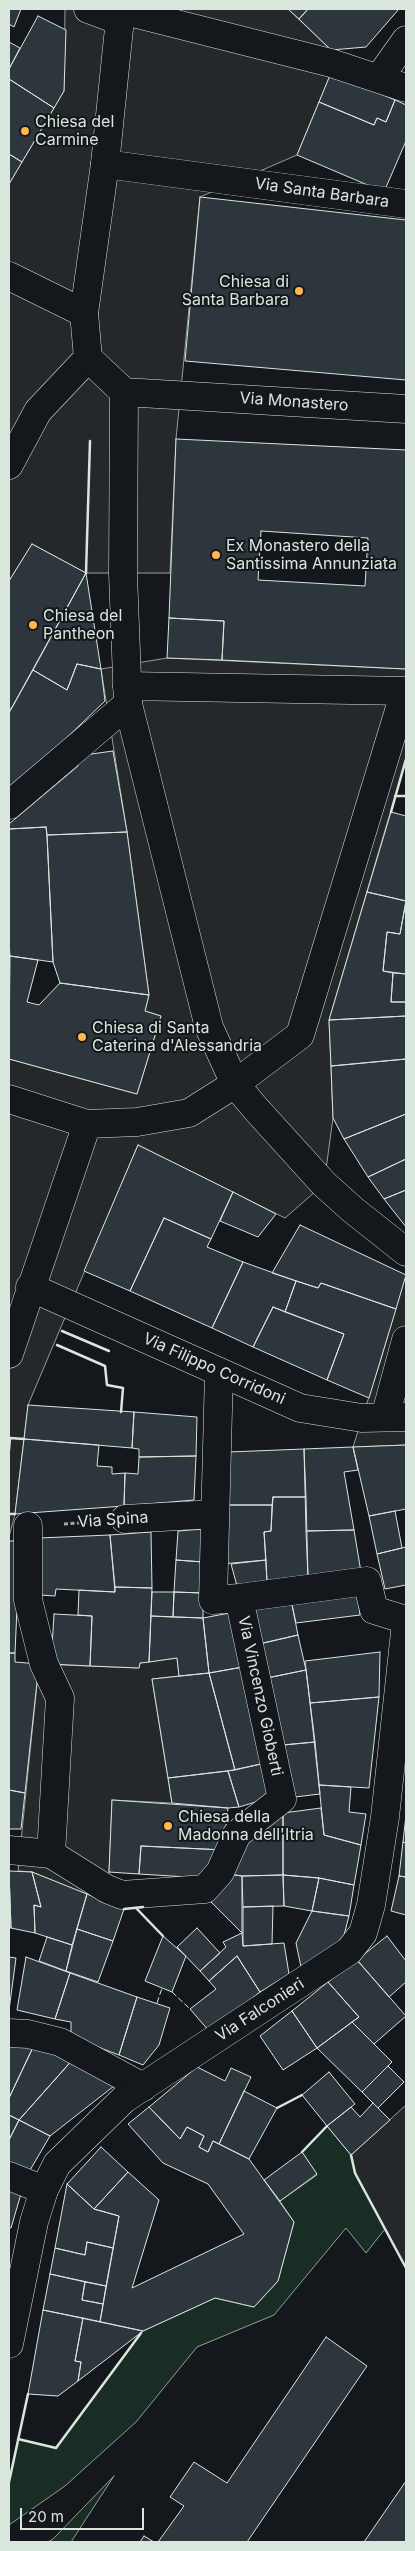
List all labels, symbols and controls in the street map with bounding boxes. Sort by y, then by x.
place label: Chiesa del Carmine [35,112,114,150]
marker: Chiesa del Carmine [19,125,31,137]
street label: Via Santa Barbara [254,174,390,212]
place label: Chiesa di Santa Barbara [182,272,289,310]
marker: Chiesa di Santa Barbara [293,285,305,297]
street label: Via Monastero [239,389,349,415]
place label: Ex Monastero della Santissima Annunziata [226,536,397,574]
marker: Ex Monastero della Santissima Annunziata [210,549,222,561]
place label: Chiesa del Pantheon [43,606,122,644]
marker: Chiesa del Pantheon [27,619,39,631]
place label: Chiesa di Santa Caterina d'Alessandria [92,1018,262,1056]
marker: Chiesa di Santa Caterina d'Alessandria [76,1031,88,1043]
street label: Via Filippo Corridoni [140,1329,288,1409]
street label: Via Spina [77,1508,149,1532]
street label: Via Vincenzo Gioberti [234,1614,286,1778]
place label: Chiesa della Madonna dell'Itria [178,1807,314,1845]
marker: Chiesa della Madonna dell'Itria [162,1820,174,1832]
street label: Via Falconieri [212,1974,308,2046]
scale bar [22,2498,146,2530]
text: 20 m [28,2507,64,2526]

